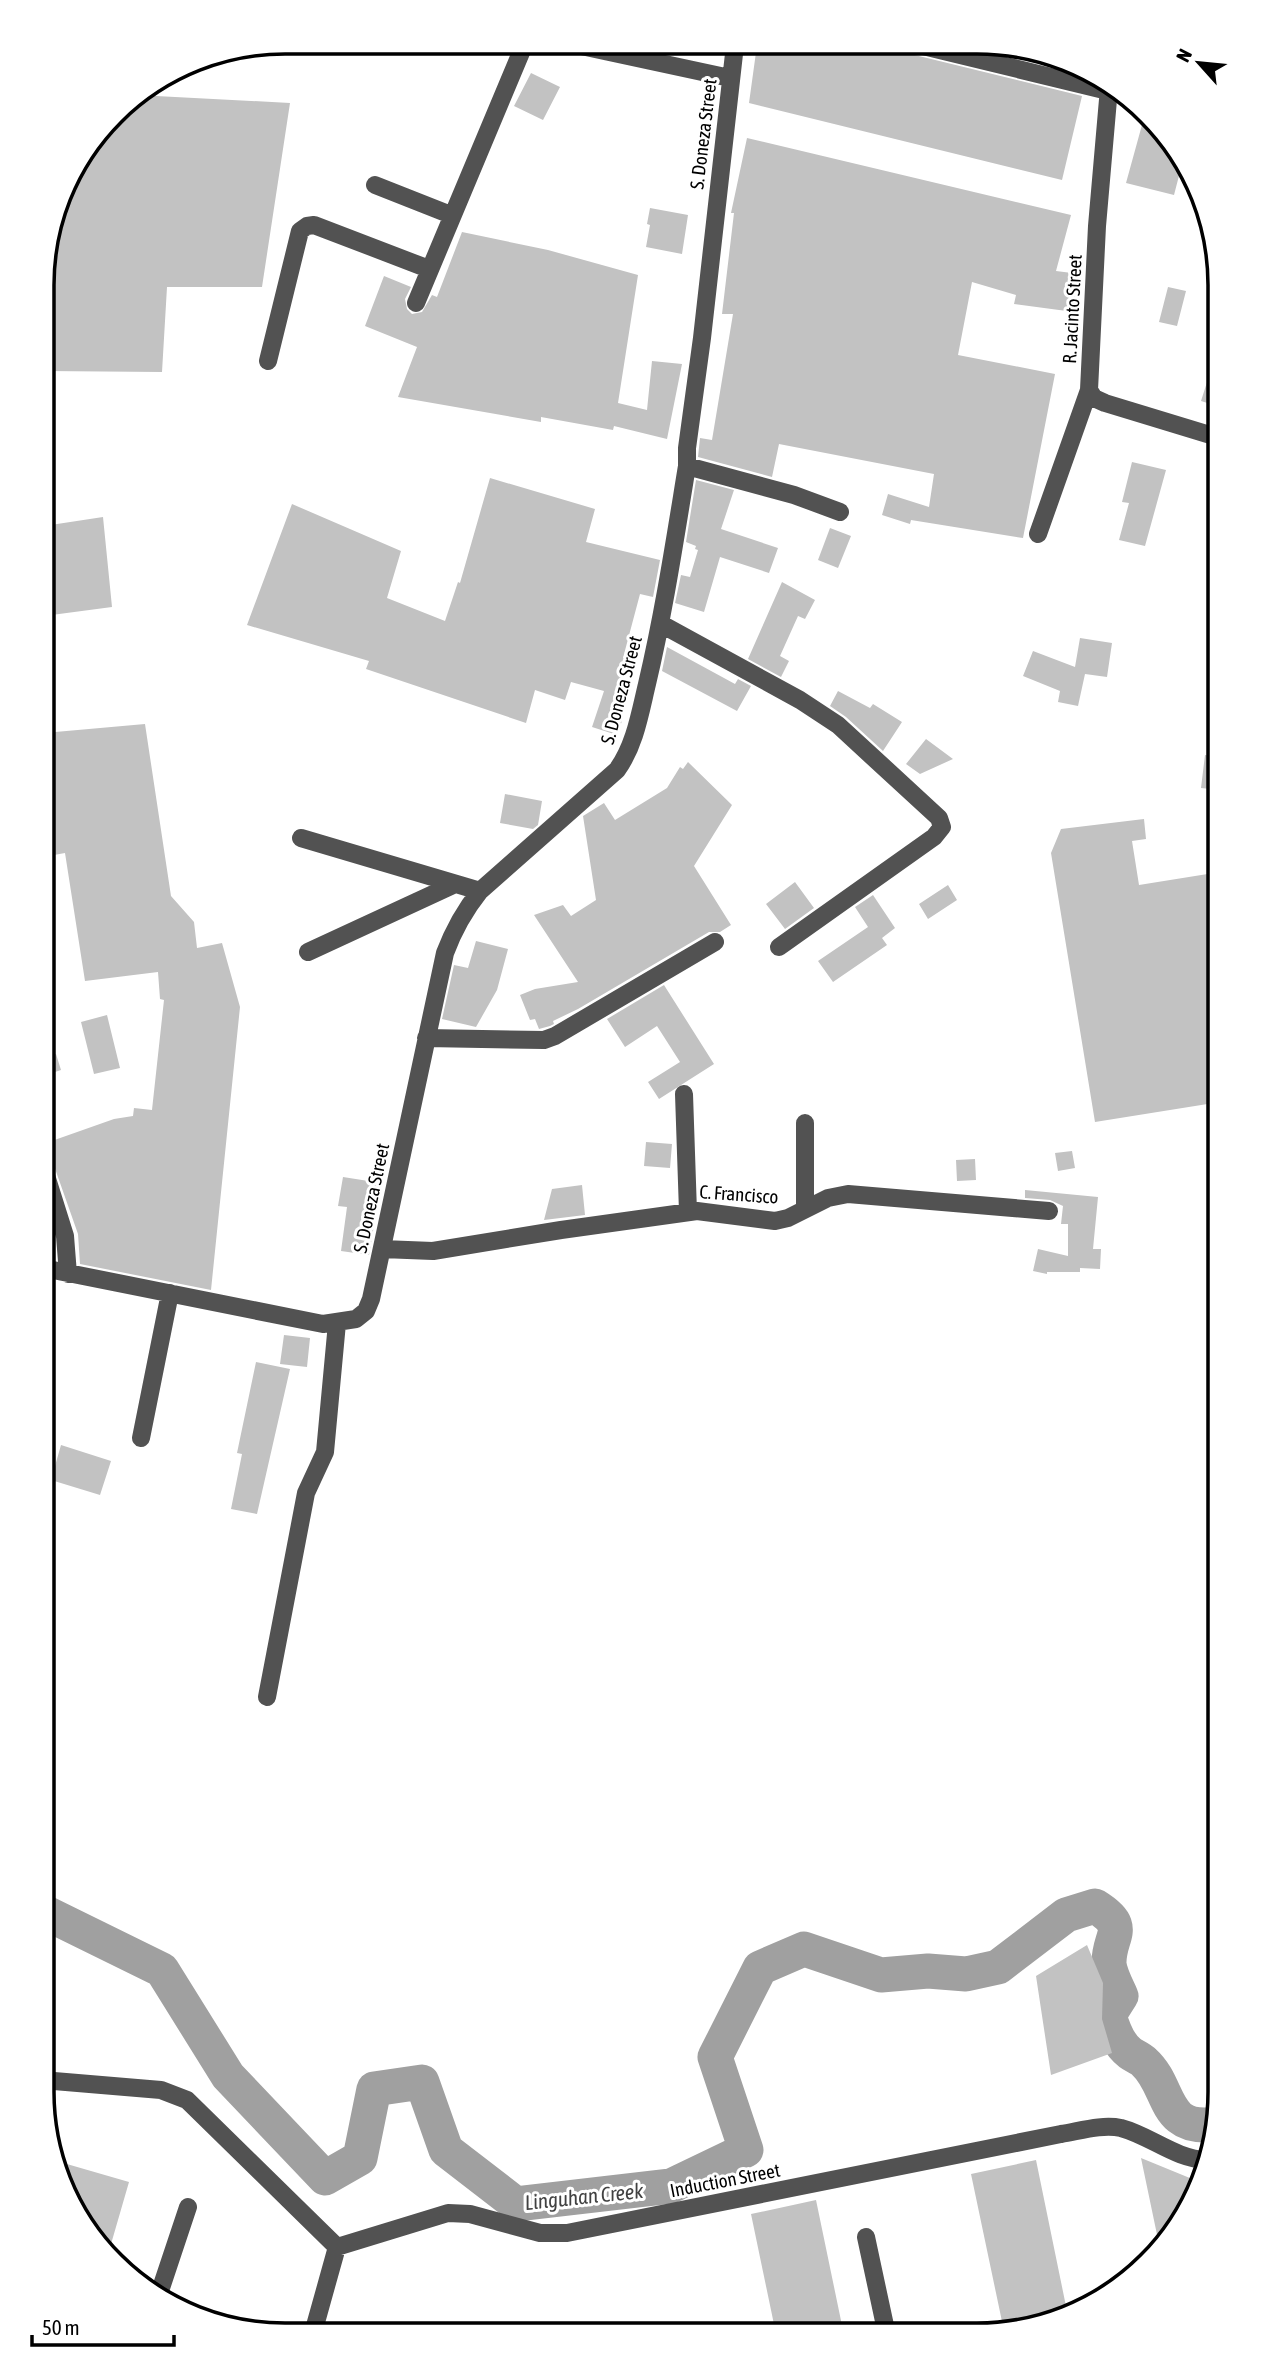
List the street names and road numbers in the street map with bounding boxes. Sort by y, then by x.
street label: S. Doneza Street [685,77,721,191]
street label: R. Jacinto Street [1058,254,1086,364]
street label: S. Doneza Street [596,633,646,747]
street label: S. Doneza Street [349,1141,393,1255]
street label: C. Francisco [699,1180,779,1208]
street label: Induction Street [668,2159,782,2201]

